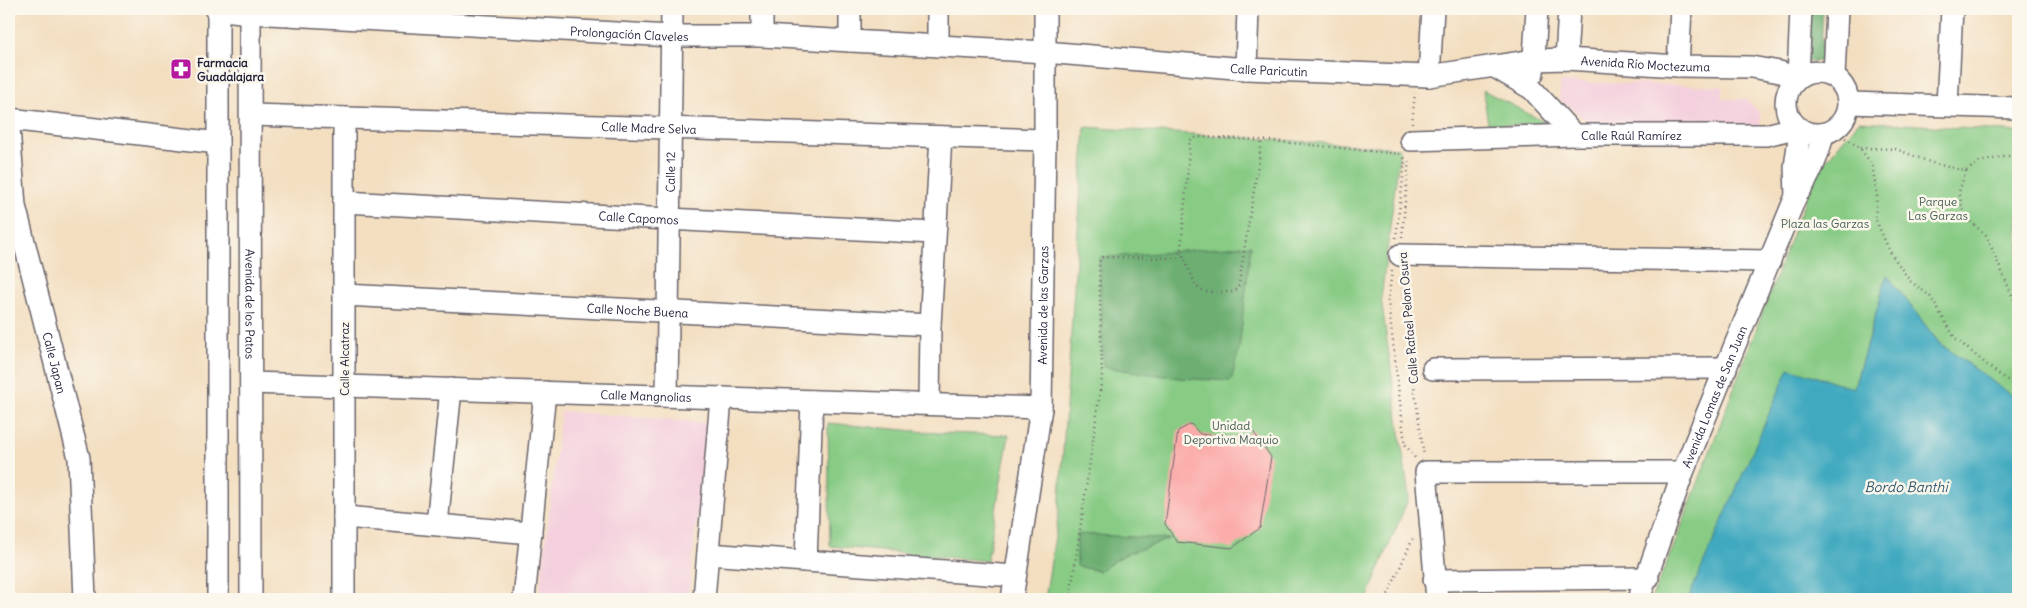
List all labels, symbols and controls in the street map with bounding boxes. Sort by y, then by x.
street label: Prolongación Claveles [570,23,688,44]
street label: Avenida Río Moctezuma [1580,52,1710,74]
place label: Farmacia Guadalajara [197,55,264,84]
pharmacy icon: Farmacia Guadalajara [169,57,193,81]
street label: Calle Paricutin [1230,60,1308,79]
street label: Calle Madre Selva [601,119,697,137]
street label: Calle Raúl Ramírez [1581,128,1682,143]
street label: Calle 12 [662,151,678,192]
park label: Parque Las Garzas [1908,194,1968,223]
street label: Calle Capomos [598,208,679,227]
park label: Plaza las Garzas [1781,216,1869,231]
street label: Avenida de las Garzas [1034,246,1051,365]
street label: Avenida de los Patos [243,249,258,359]
street label: Calle Rafael Pelon Osura [1395,251,1421,384]
street label: Calle Noche Buena [586,300,689,320]
street label: Calle Alcatraz [337,322,352,396]
street label: Avenida Lomas de San Juan [1678,323,1750,470]
street label: Calle Japan [40,330,70,395]
street label: Calle Mangnolias [600,387,692,404]
park label: Unidad Deportiva Maquio [1183,418,1279,447]
water label: Bordo Banthi [1864,478,1949,496]

